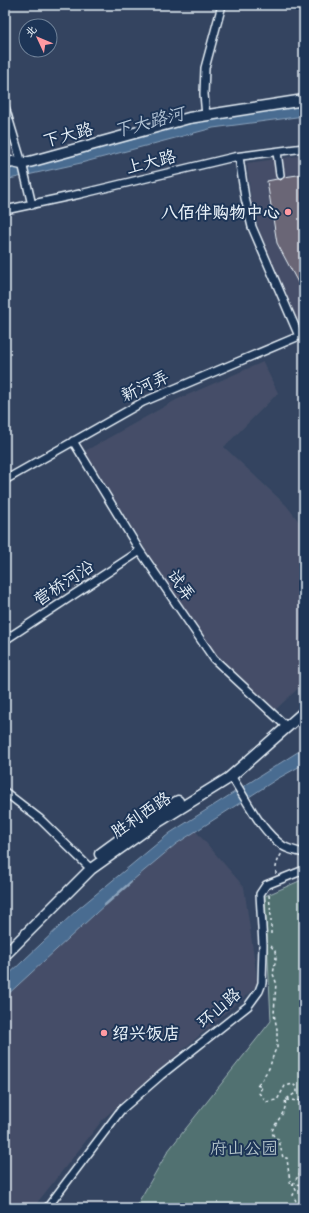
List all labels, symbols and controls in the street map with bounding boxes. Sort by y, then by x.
north arrow [18,18,58,58]
text: 北 [22,22,40,40]
water label: 下大路河 [111,101,190,142]
street label: 下大路 [41,118,95,152]
street label: 上大路 [124,146,178,178]
place label: 八佰伴购物中心 [161,202,280,223]
marker: 八佰伴购物中心 [283,207,293,217]
street label: 新河弄 [117,366,173,406]
street label: 营桥河沿 [30,556,98,610]
street label: 试弄 [163,565,199,605]
street label: 胜利西路 [107,787,175,843]
street label: 环山路 [193,983,245,1033]
place label: 绍兴饭店 [112,1023,180,1044]
marker: 绍兴饭店 [99,1028,109,1038]
park label: 府山公园 [210,1138,278,1159]

